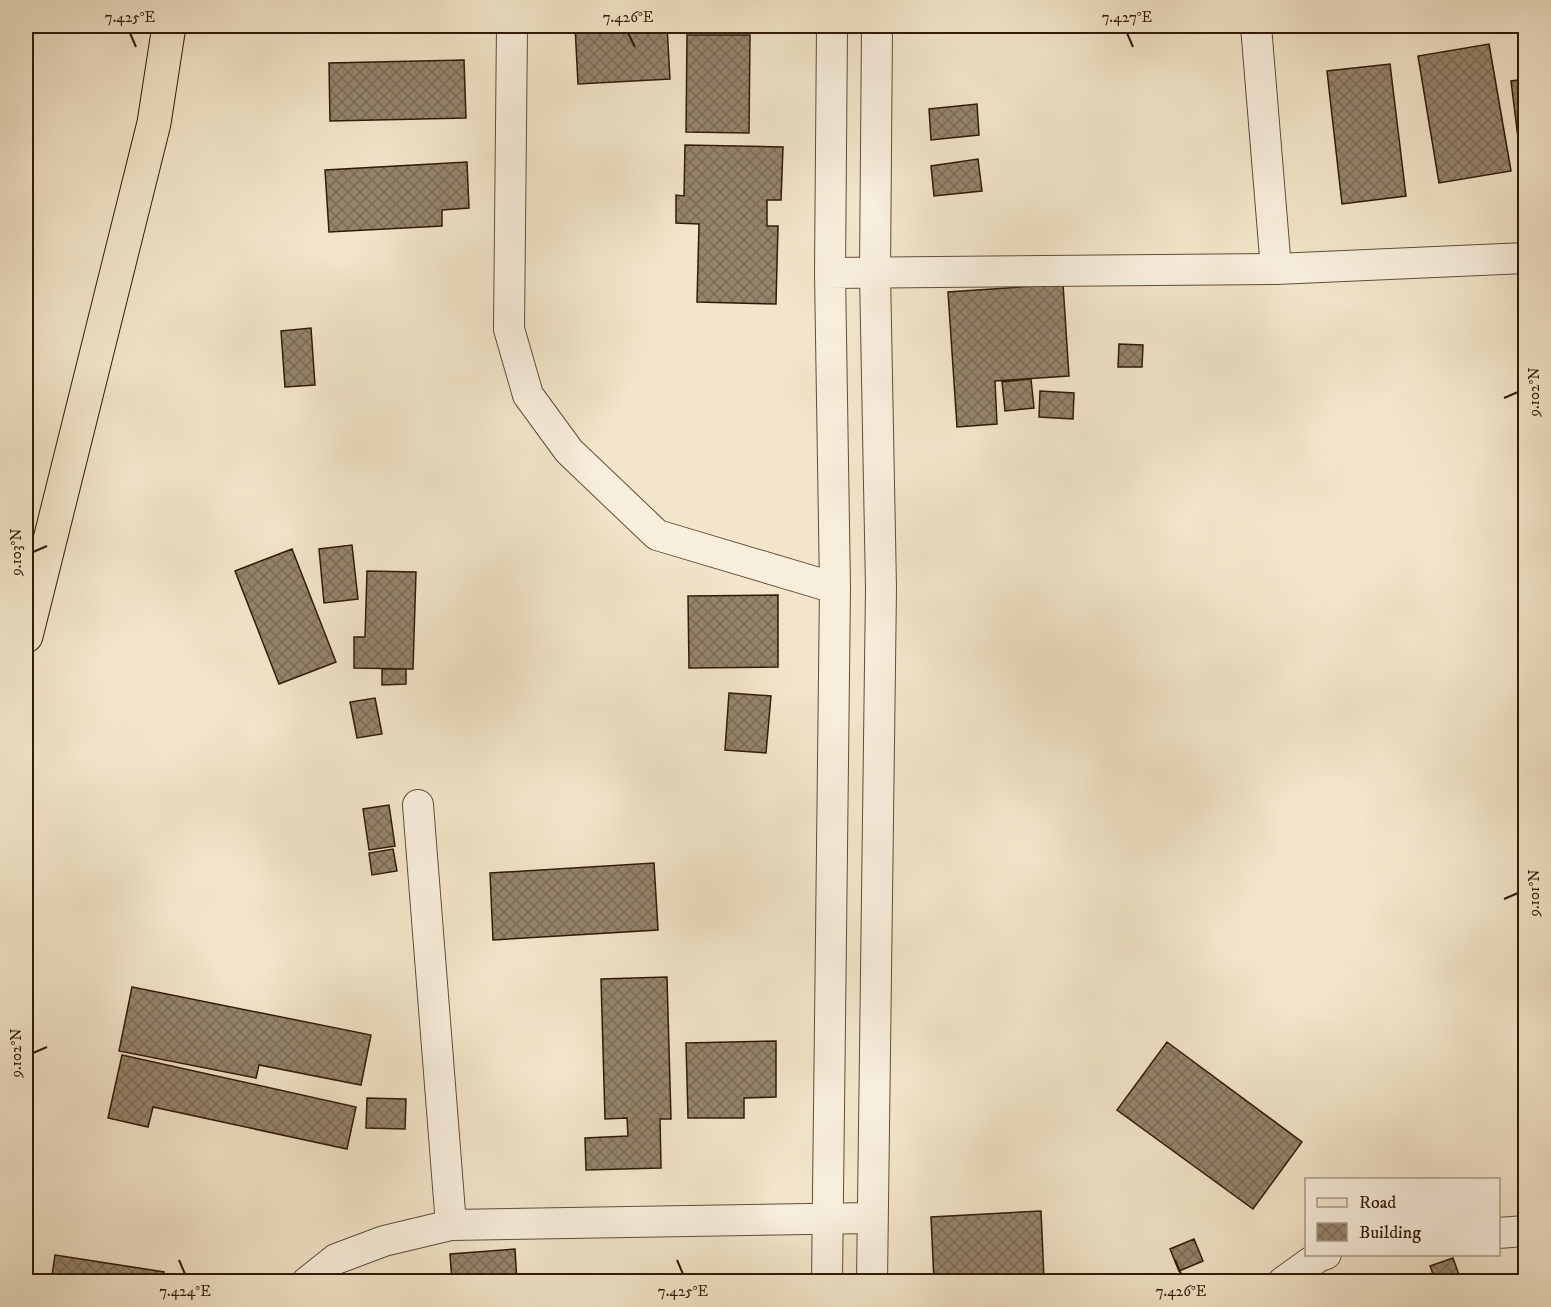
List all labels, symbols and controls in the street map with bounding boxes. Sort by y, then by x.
text: 7.425°E [105,8,156,27]
text: 7.426°E [603,8,654,27]
text: 7.427°E [1102,8,1153,27]
text: 9.102°N [1525,367,1544,418]
text: 9.103°N [7,528,26,577]
text: 9.101°N [1525,869,1544,918]
text: 9.102°N [7,1028,26,1079]
legend [1305,1178,1500,1256]
text: Road [1359,1192,1396,1214]
text: Building [1359,1222,1421,1244]
text: 7.424°E [159,1282,211,1301]
text: 7.425°E [658,1282,709,1301]
text: 7.426°E [1156,1282,1207,1301]

